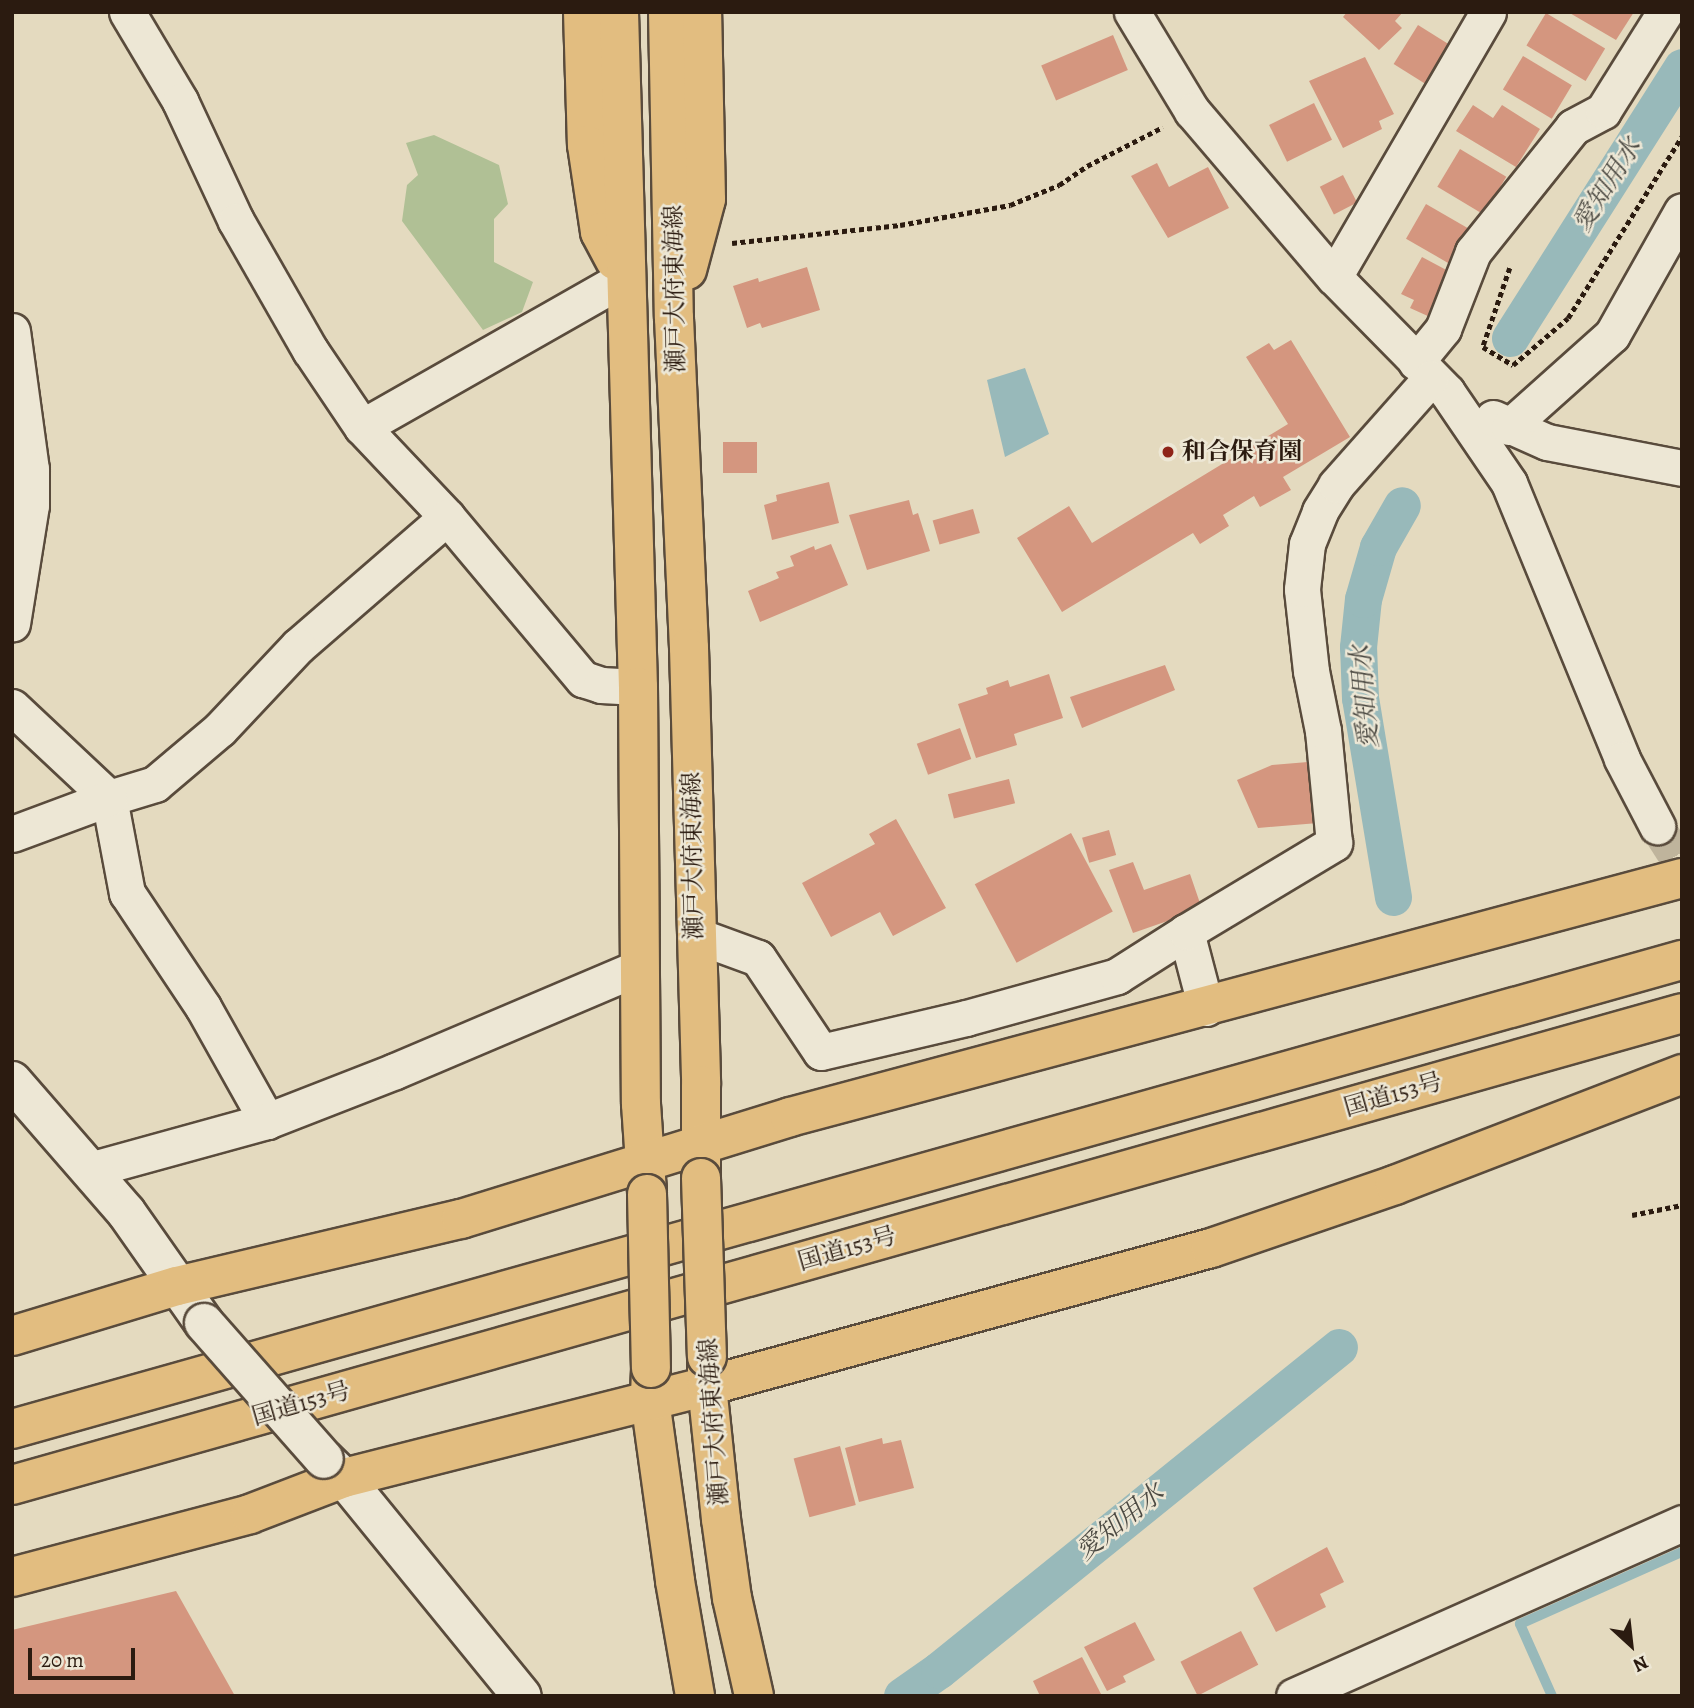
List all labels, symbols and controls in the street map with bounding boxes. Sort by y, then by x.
water label: 愛知用水 [1566,133,1648,237]
street label: 瀬戸大府東海線 [659,205,691,373]
place label: 和合保育園 [1182,438,1302,466]
marker: 和合保育園 [1160,444,1176,460]
water label: 愛知用水 [1345,644,1385,750]
street label: 瀬戸大府東海線 [677,772,709,940]
street label: 国道153号 [1341,1067,1445,1123]
street label: 国道153号 [795,1221,899,1277]
street label: 瀬戸大府東海線 [694,1337,734,1507]
street label: 国道153号 [249,1376,353,1432]
water label: 愛知用水 [1070,1477,1170,1567]
north arrow [1596,1610,1666,1680]
scale bar [32,1634,138,1678]
text: 20 m [41,1646,84,1674]
text: N [1628,1649,1653,1678]

